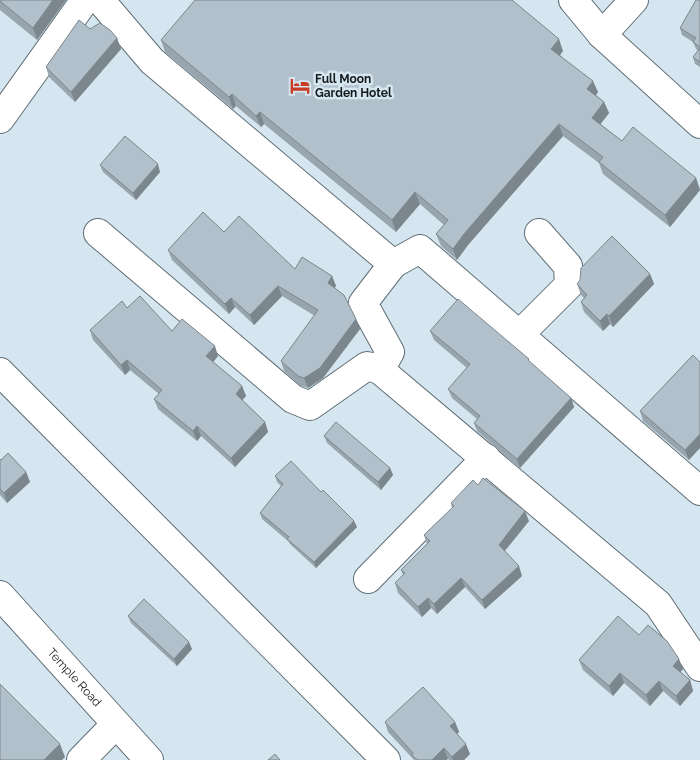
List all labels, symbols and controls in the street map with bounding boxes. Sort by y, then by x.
place label: Full Moon Garden Hotel [315,72,392,100]
hotel icon: Full Moon Garden Hotel [289,75,311,97]
street label: Temple Road [45,645,104,709]

